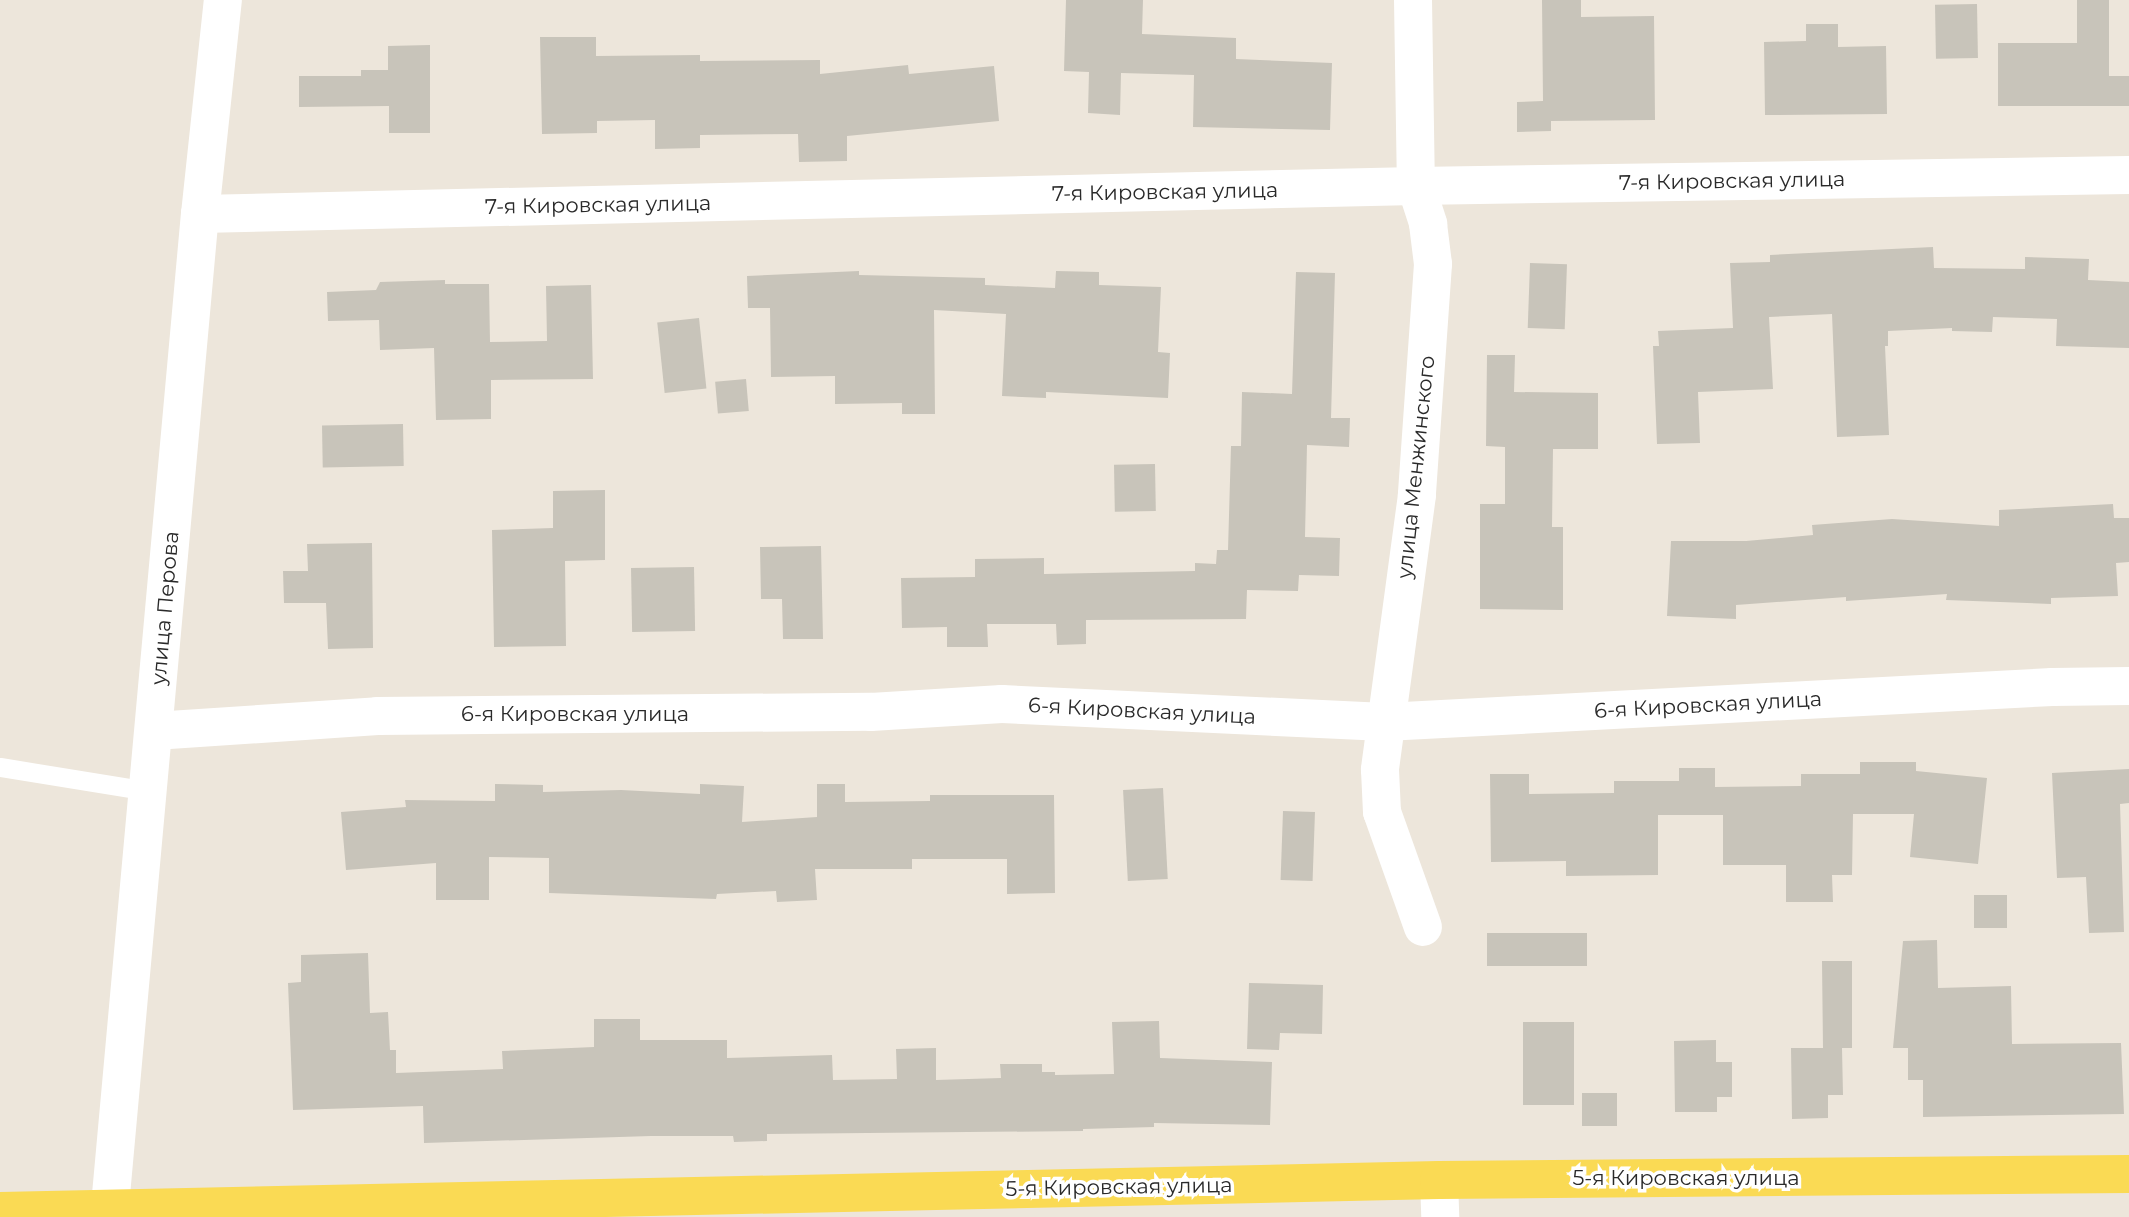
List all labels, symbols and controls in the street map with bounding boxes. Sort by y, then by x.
street label: 7-я Кировская улица [1619,166,1845,196]
street label: 7-я Кировская улица [1052,177,1278,207]
street label: 7-я Кировская улица [485,190,711,220]
street label: улица Менжинского [1392,354,1440,580]
street label: улица Перова [146,530,184,686]
street label: 6-я Кировская улица [1593,686,1823,724]
street label: 6-я Кировская улица [1027,692,1257,730]
street label: 6-я Кировская улица [461,701,689,727]
street label: 5-я Кировская улица [1572,1165,1800,1191]
street label: 5-я Кировская улица [1005,1172,1233,1202]

